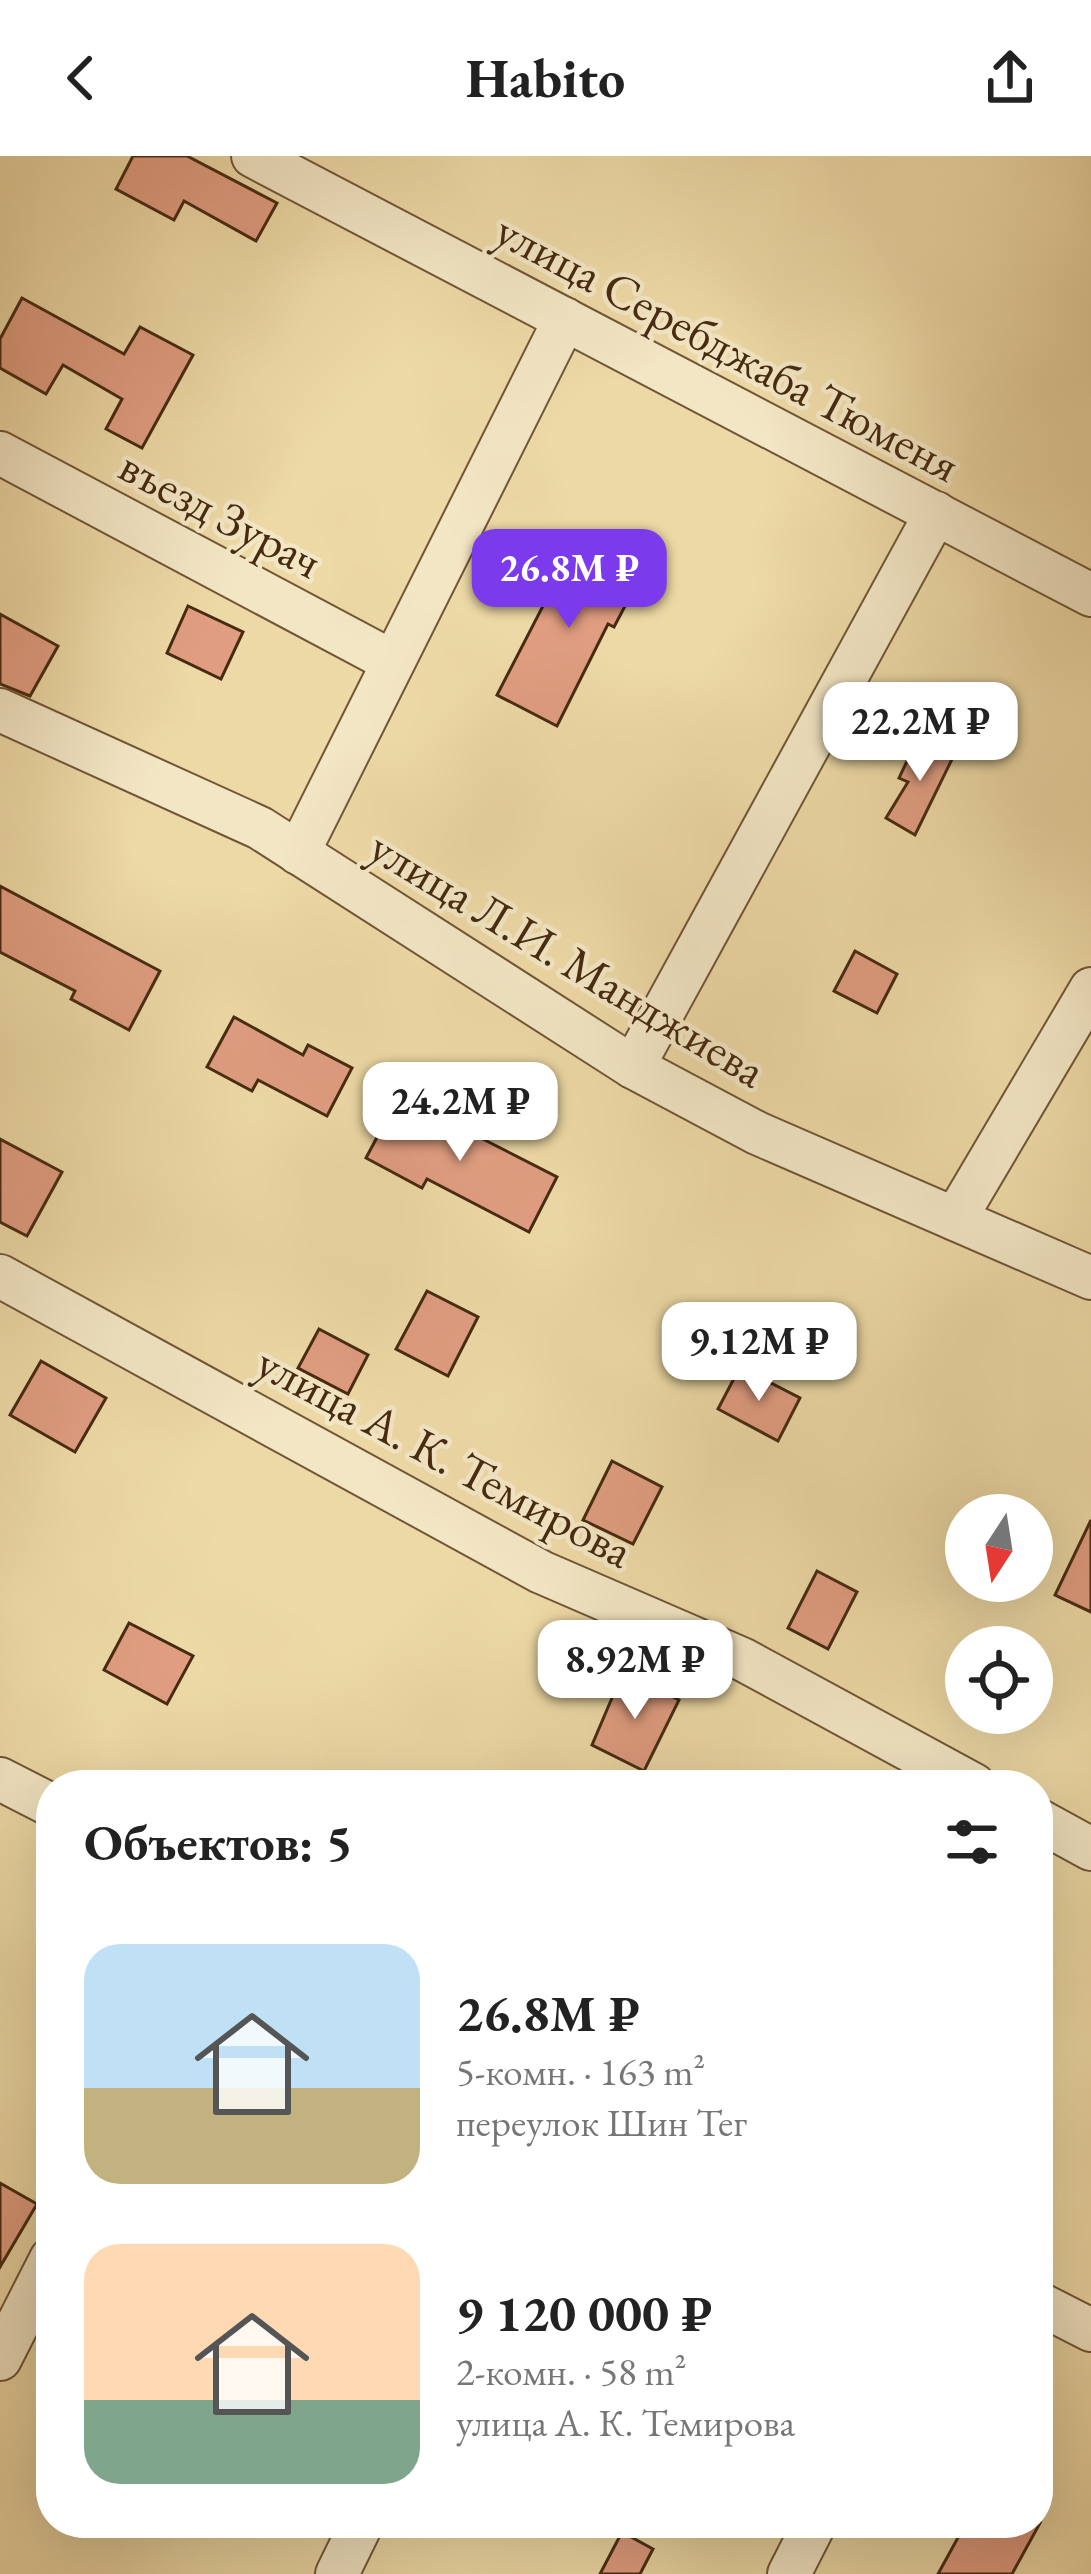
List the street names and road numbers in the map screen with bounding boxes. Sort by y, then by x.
street label: улица Серебджаба Тюменя [485,198,971,496]
street label: въезд Зурач [109,434,333,592]
street label: улица Л.И. Манджиева [359,815,778,1101]
street label: улица А. К. Темирова [246,1331,645,1582]

